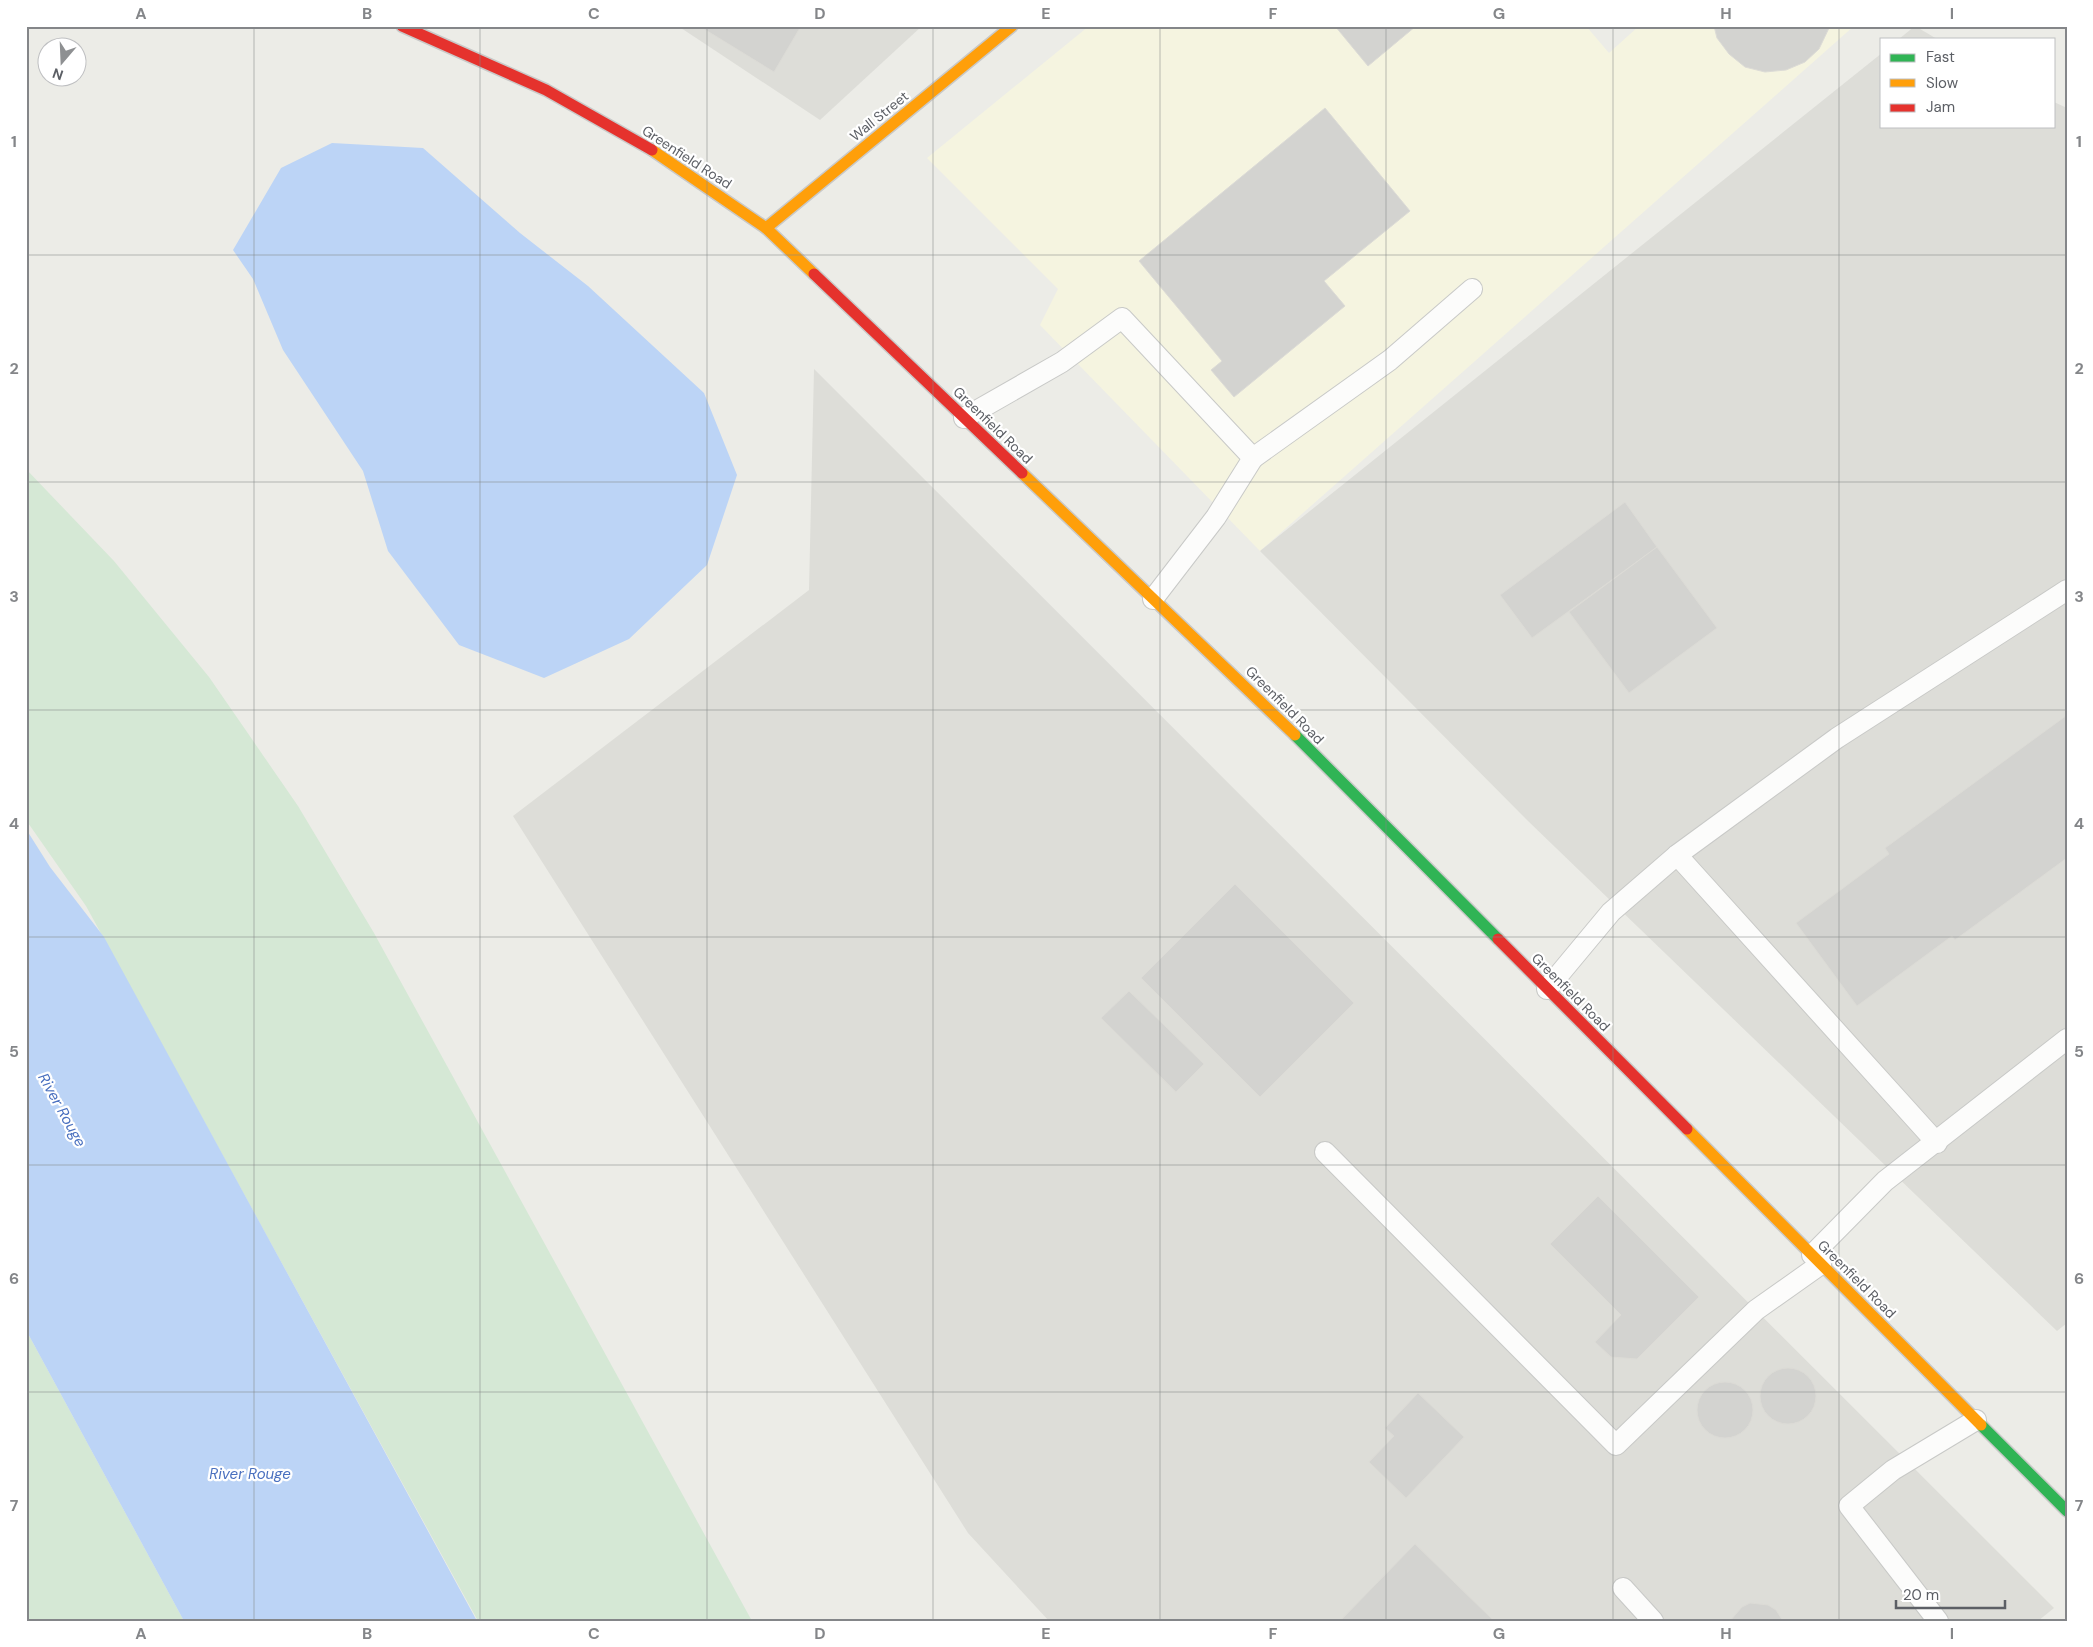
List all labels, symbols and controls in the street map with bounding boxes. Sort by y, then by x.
text: A [135,3,147,24]
text: B [362,3,372,24]
text: C [588,3,600,24]
text: D [814,3,826,24]
text: E [1041,3,1051,24]
text: F [1269,3,1278,24]
text: G [1493,3,1505,24]
text: H [1720,3,1732,24]
text: I [1950,3,1954,24]
north arrow [38,38,88,88]
legend [1880,38,2056,128]
text: Fast [1926,47,1955,67]
text: N [50,64,66,84]
text: Slow [1926,73,1959,93]
street label: Wall Street [846,87,912,145]
text: Jam [1926,97,1955,117]
street label: Greenfield Road [639,121,735,193]
text: 1 [11,131,17,152]
text: 1 [2076,131,2082,152]
text: 2 [9,358,19,379]
text: 2 [2074,358,2084,379]
street label: Greenfield Road [950,383,1036,467]
text: 3 [9,586,19,607]
text: 3 [2074,586,2084,607]
street label: Greenfield Road [1242,662,1328,748]
text: 4 [9,813,19,834]
text: 4 [2074,813,2084,834]
street label: Greenfield Road [1528,949,1614,1035]
text: 5 [9,1041,19,1062]
text: 5 [2074,1041,2084,1062]
water label: River Rouge [33,1069,91,1151]
street label: Greenfield Road [1814,1236,1900,1322]
text: 6 [9,1268,19,1289]
text: 6 [2074,1268,2084,1289]
water label: River Rouge [209,1464,291,1484]
text: 7 [10,1495,19,1516]
text: 7 [2075,1495,2084,1516]
scale bar [1896,1577,2004,1609]
text: 20 m [1903,1585,1939,1605]
text: A [135,1623,147,1644]
text: B [362,1623,372,1644]
text: C [588,1623,600,1644]
text: D [814,1623,826,1644]
text: E [1041,1623,1051,1644]
text: F [1269,1623,1278,1644]
text: G [1493,1623,1505,1644]
text: H [1720,1623,1732,1644]
text: I [1950,1623,1954,1644]

